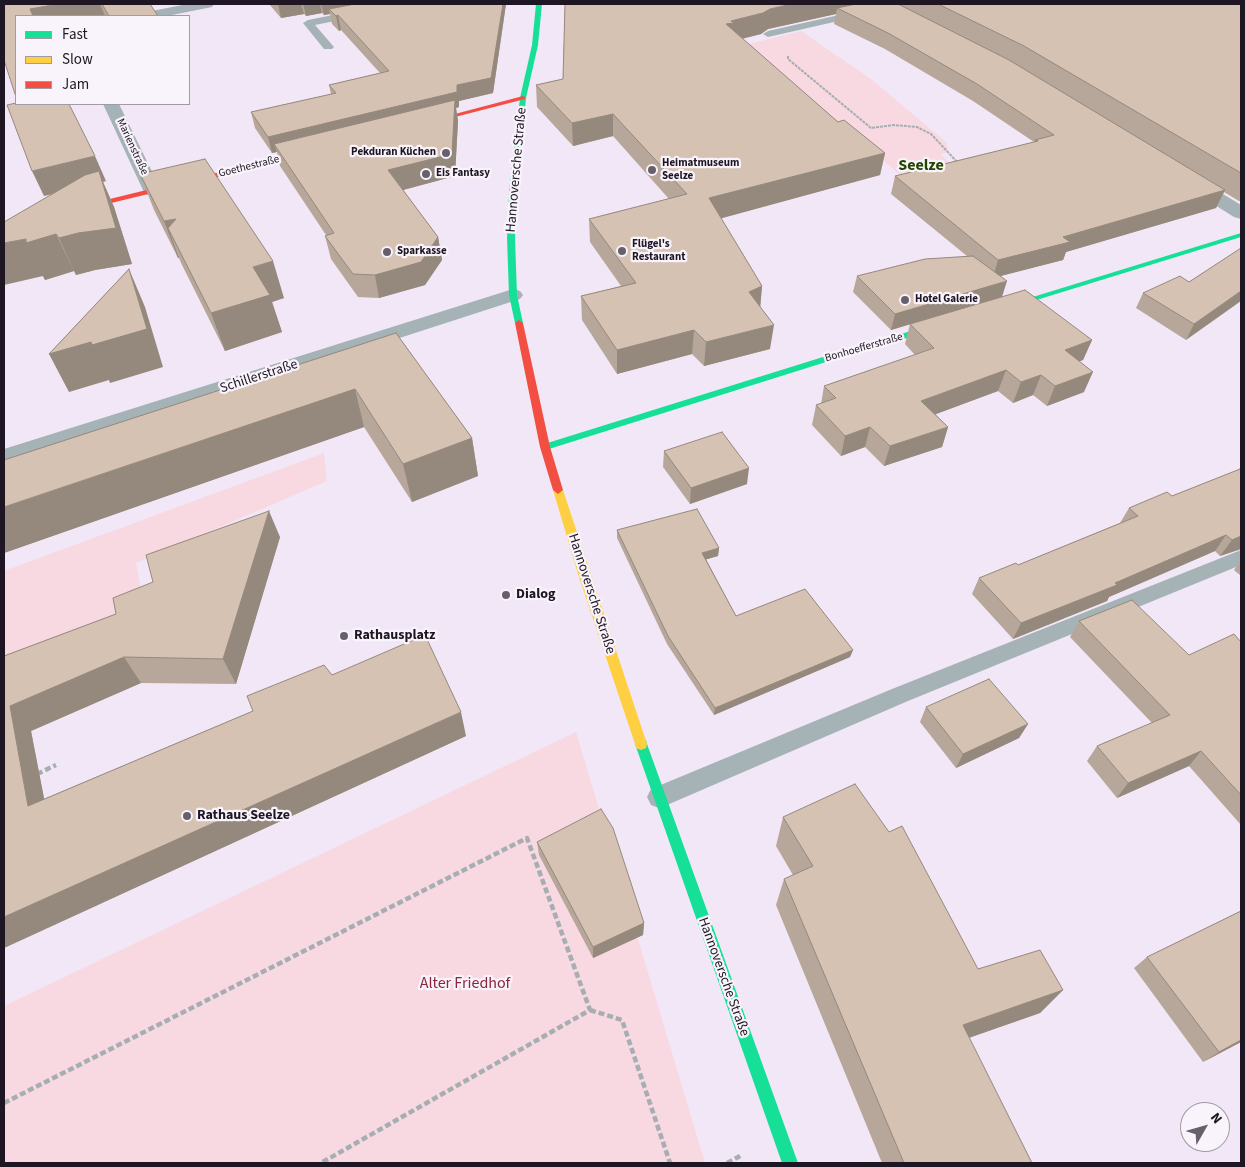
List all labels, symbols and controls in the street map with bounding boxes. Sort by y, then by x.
legend [15,15,190,105]
text: Fast [62,24,88,45]
text: Slow [62,49,93,70]
text: Jam [62,74,89,95]
street label: Hannoversche Straße [503,107,531,233]
street label: Marienstraße [113,117,151,177]
place label: Pekduran Küchen [351,146,436,160]
marker: Pekduran Küchen [440,147,452,159]
street label: Goethestraße [217,153,281,181]
district label: Seelze [898,156,944,176]
place label: Heimatmuseum Seelze [662,157,739,183]
marker: Heimatmuseum Seelze [646,164,658,176]
place label: Eis Fantasy [436,167,490,181]
marker: Eis Fantasy [420,168,432,180]
place label: Flügel's Restaurant [632,238,685,264]
place label: Sparkasse [397,245,447,259]
marker: Flügel's Restaurant [616,245,628,257]
marker: Sparkasse [381,246,393,258]
place label: Hotel Galerie [915,293,978,307]
marker: Hotel Galerie [899,294,911,306]
street label: Bonhoefferstraße [824,331,904,365]
street label: Schillerstraße [218,357,300,397]
street label: Hannoversche Straße [564,532,618,656]
place label: Dialog [516,587,555,603]
marker: Dialog [500,589,512,601]
place label: Rathausplatz [354,628,435,644]
marker: Rathausplatz [338,630,350,642]
place label: Rathaus Seelze [197,808,290,824]
marker: Rathaus Seelze [181,810,193,822]
street label: Hannoversche Straße [694,915,752,1039]
park label: Alter Friedhof [420,974,510,994]
north arrow [1180,1102,1230,1152]
text: N [1205,1109,1227,1128]

